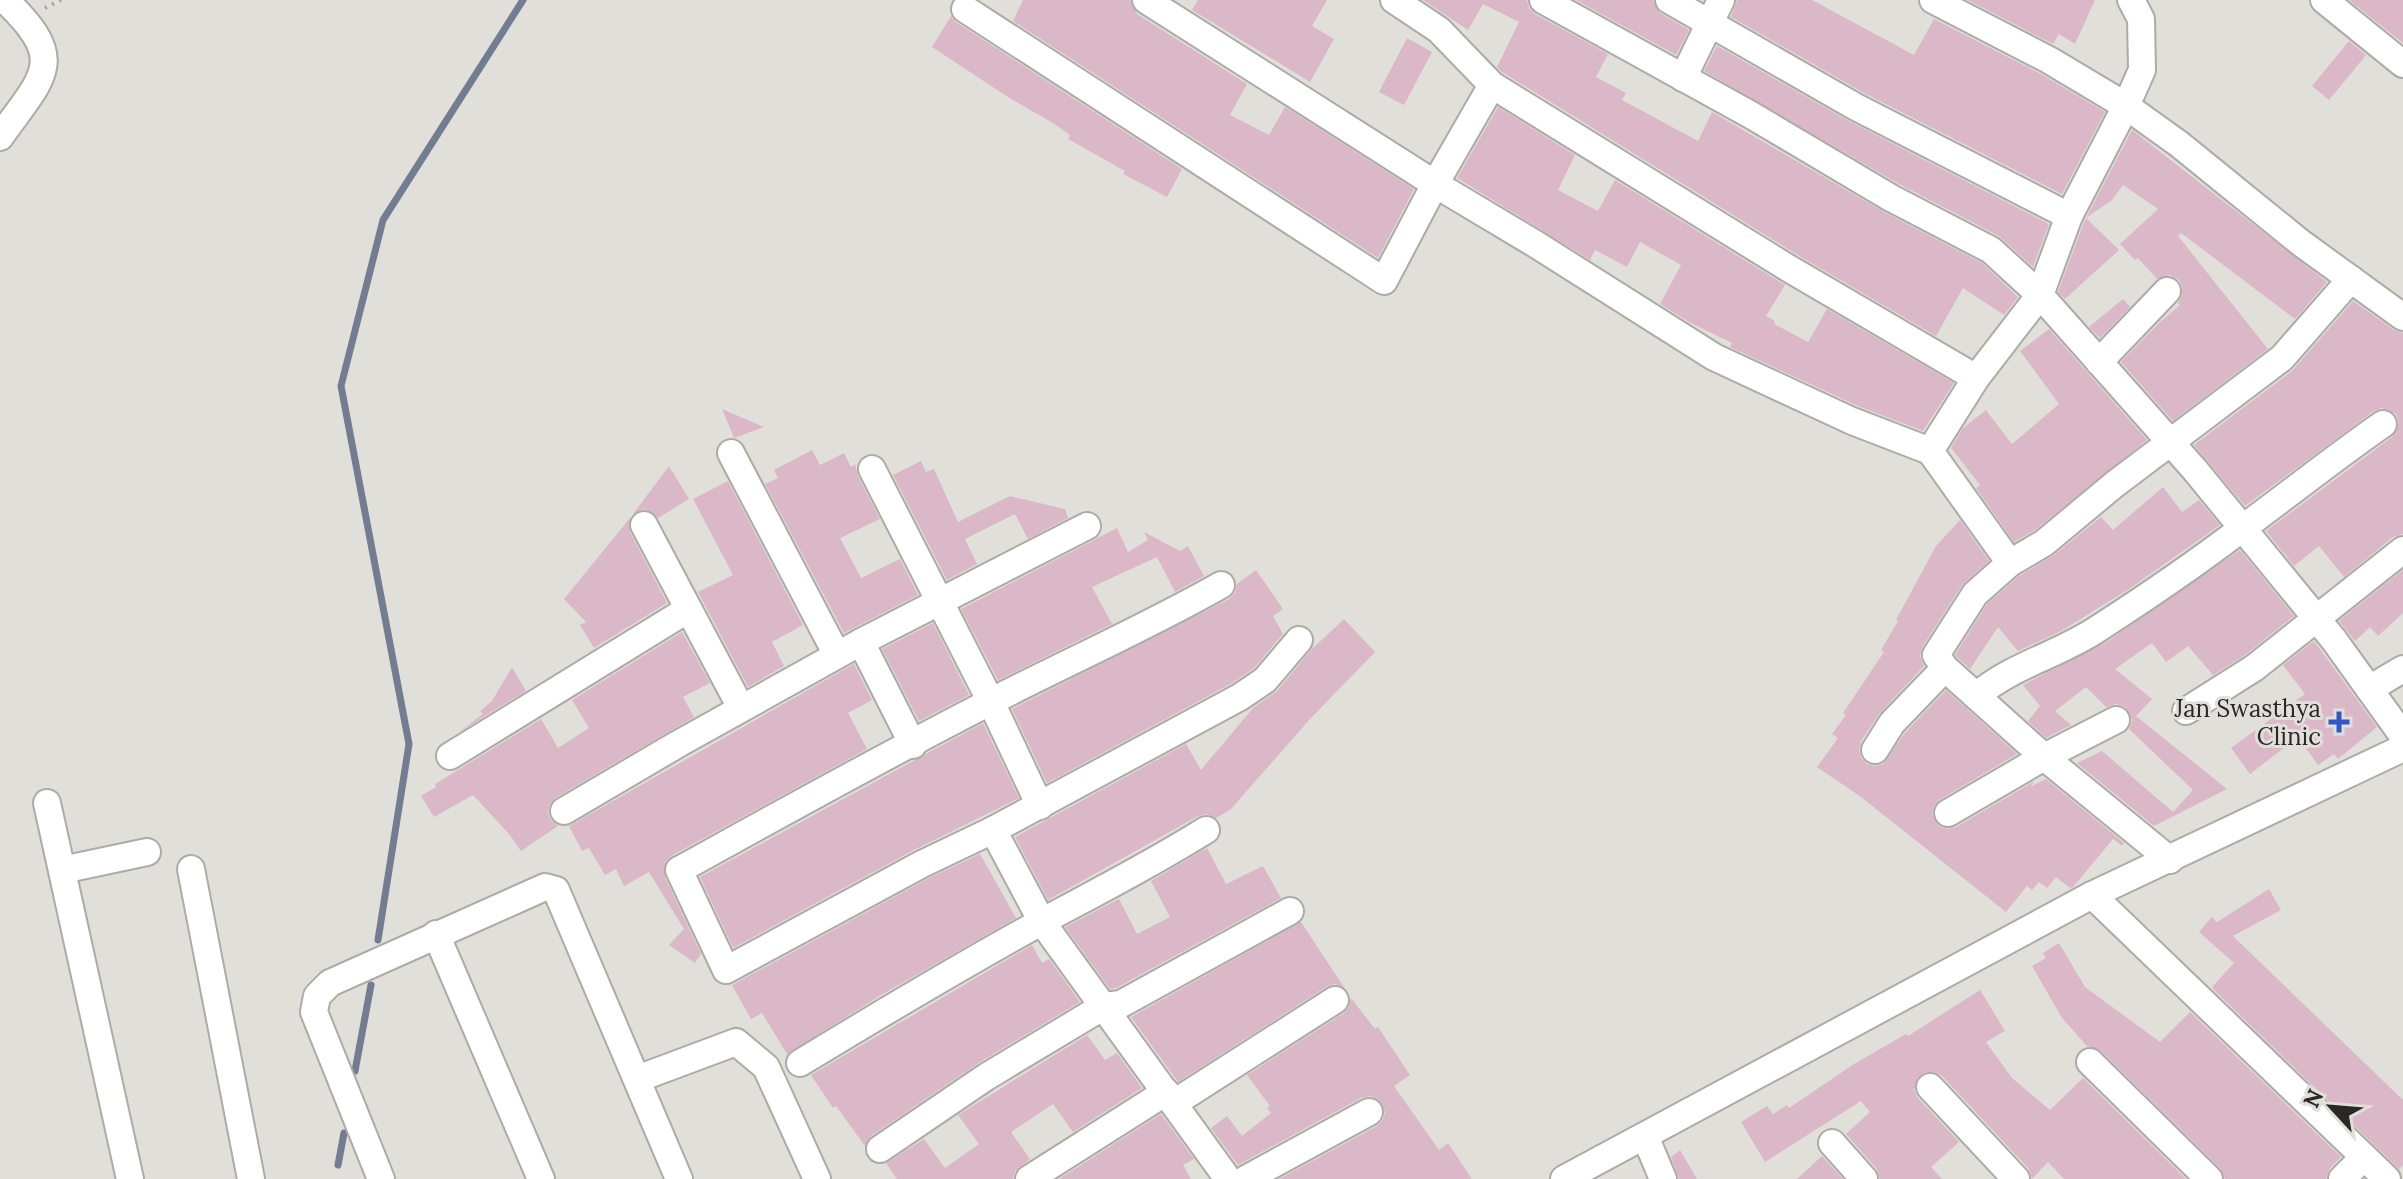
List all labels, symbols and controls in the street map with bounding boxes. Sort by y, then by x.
place label: Jan Swasthya Clinic [2174,693,2321,752]
marker: Jan Swasthya Clinic [2328,711,2350,733]
north arrow [2291,1067,2371,1147]
text: N [2297,1084,2329,1112]

